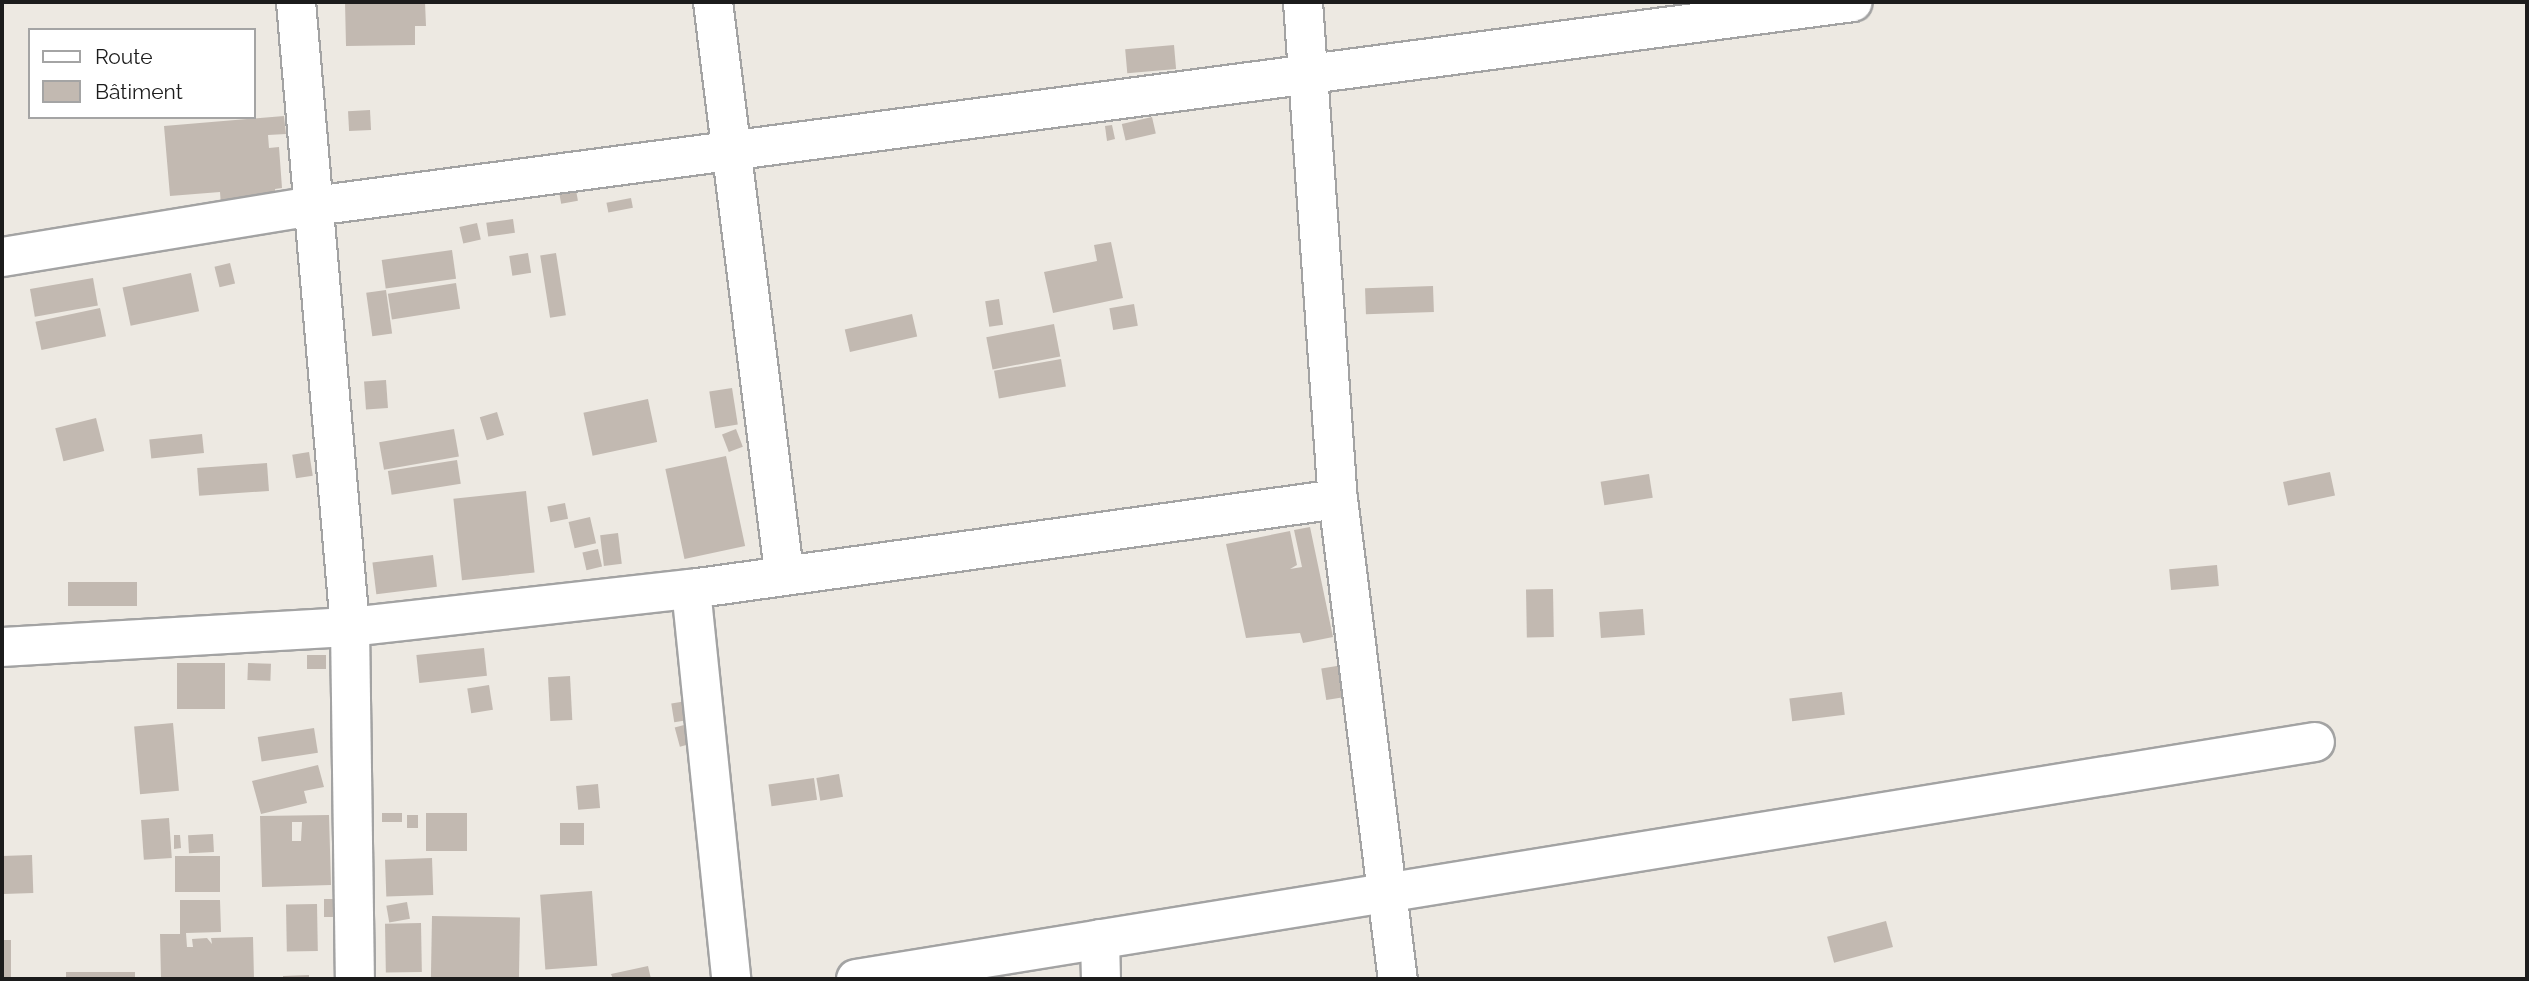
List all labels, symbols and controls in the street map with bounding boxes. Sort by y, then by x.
legend [28,28,256,119]
text: Route [95,44,153,69]
text: Bâtiment [95,79,183,104]

